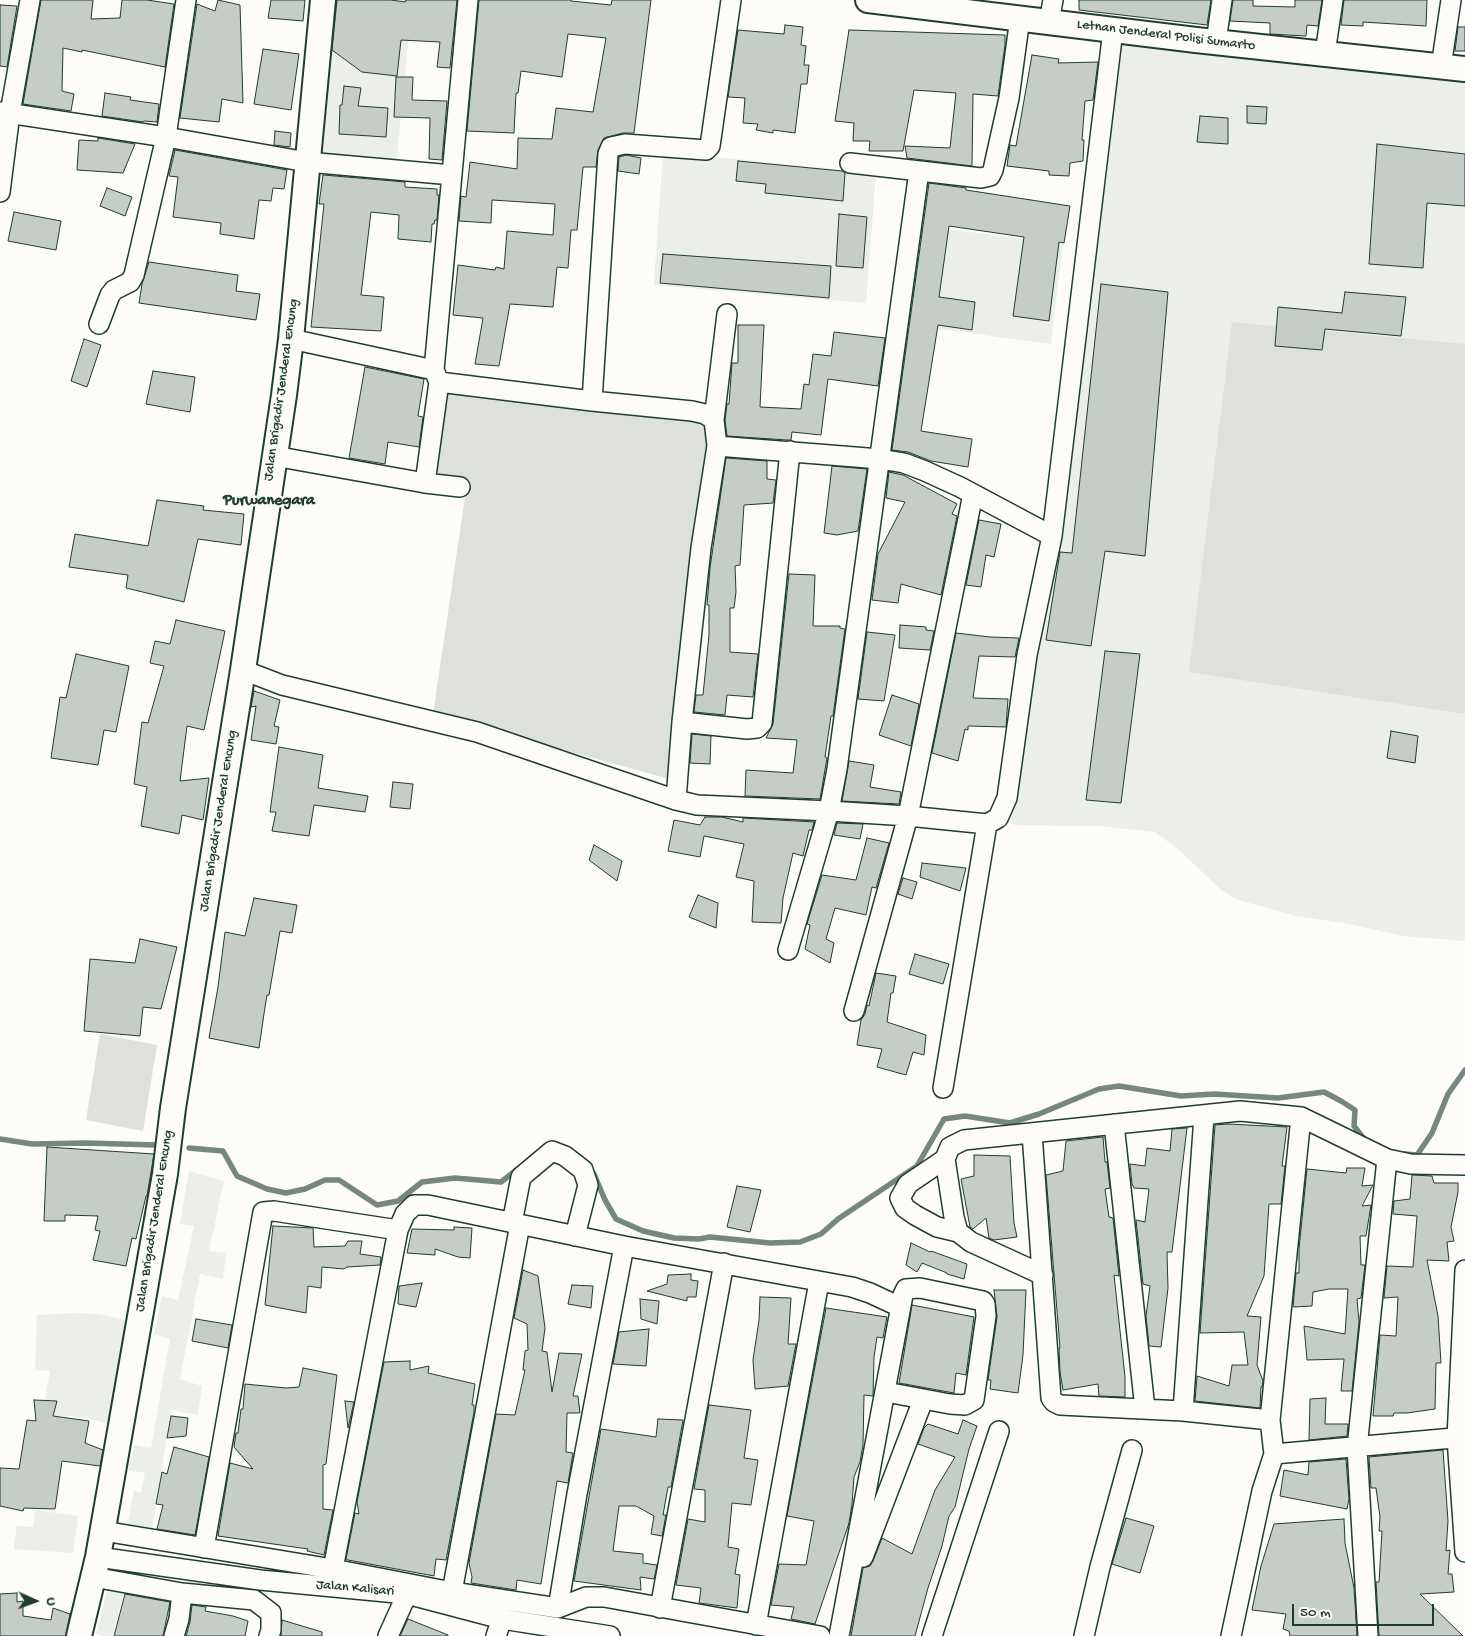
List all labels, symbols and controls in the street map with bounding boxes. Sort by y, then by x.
street label: Letnan Jenderal Polisi Sumarto [1076,17,1256,55]
street label: Jalan Brigadir Jenderal Encung [261,298,303,482]
district label: Purwanegara [223,492,315,512]
street label: Jalan Brigadir Jenderal Encung [196,729,242,913]
street label: Jalan Brigadir Jenderal Encung [132,1129,178,1313]
north arrow [10,1576,60,1626]
street label: Jalan Kalisari [315,1577,395,1601]
scale bar [1295,1594,1438,1626]
text: U [42,1597,59,1606]
text: 50 m [1300,1604,1331,1622]

